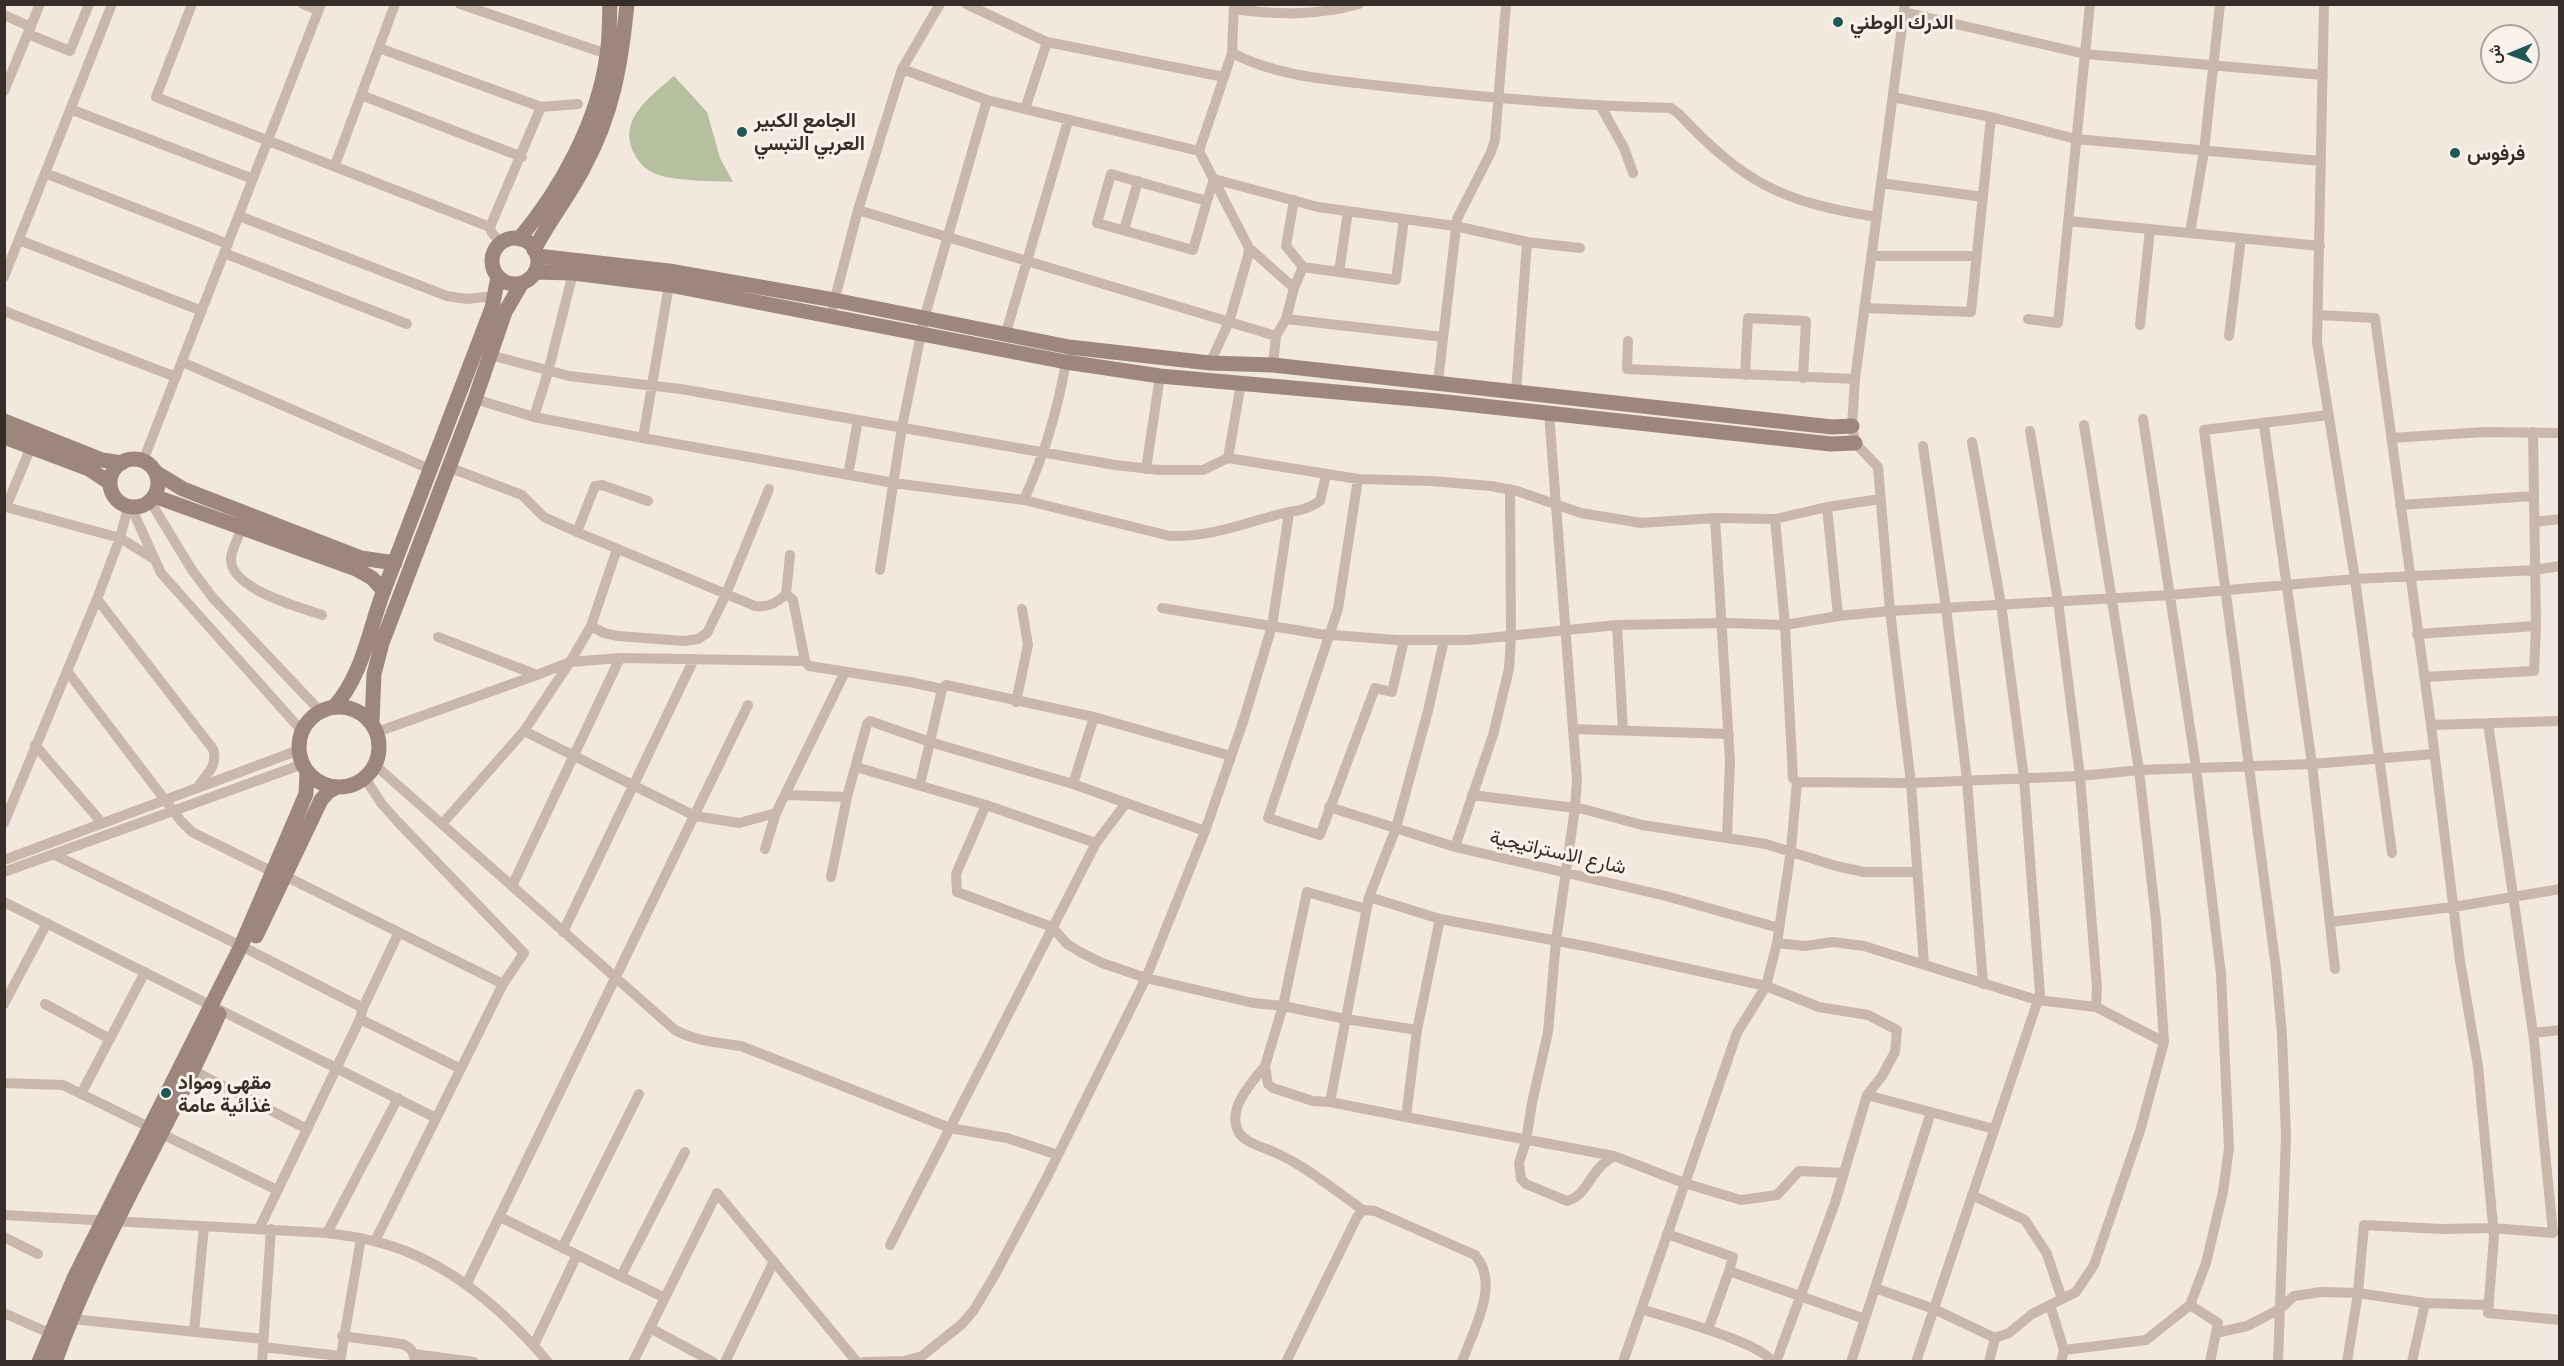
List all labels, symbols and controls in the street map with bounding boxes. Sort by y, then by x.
place label: الدرك الوطني [1850,10,1954,34]
marker: الدرك الوطني [1831,15,1845,29]
north arrow [2480,24,2540,84]
text: ش [2484,45,2503,64]
place label: الجامع الكبير العربي التبسي [754,108,865,155]
marker: الجامع الكبير العربي التبسي [735,125,749,139]
place label: فرفوس [2467,141,2525,165]
marker: فرفوس [2448,146,2462,160]
street label: شارع الاستراتيجية [1487,825,1629,879]
place label: مقهى ومواد غذائية عامة [178,1070,271,1117]
marker: مقهى ومواد غذائية عامة [159,1086,173,1100]

